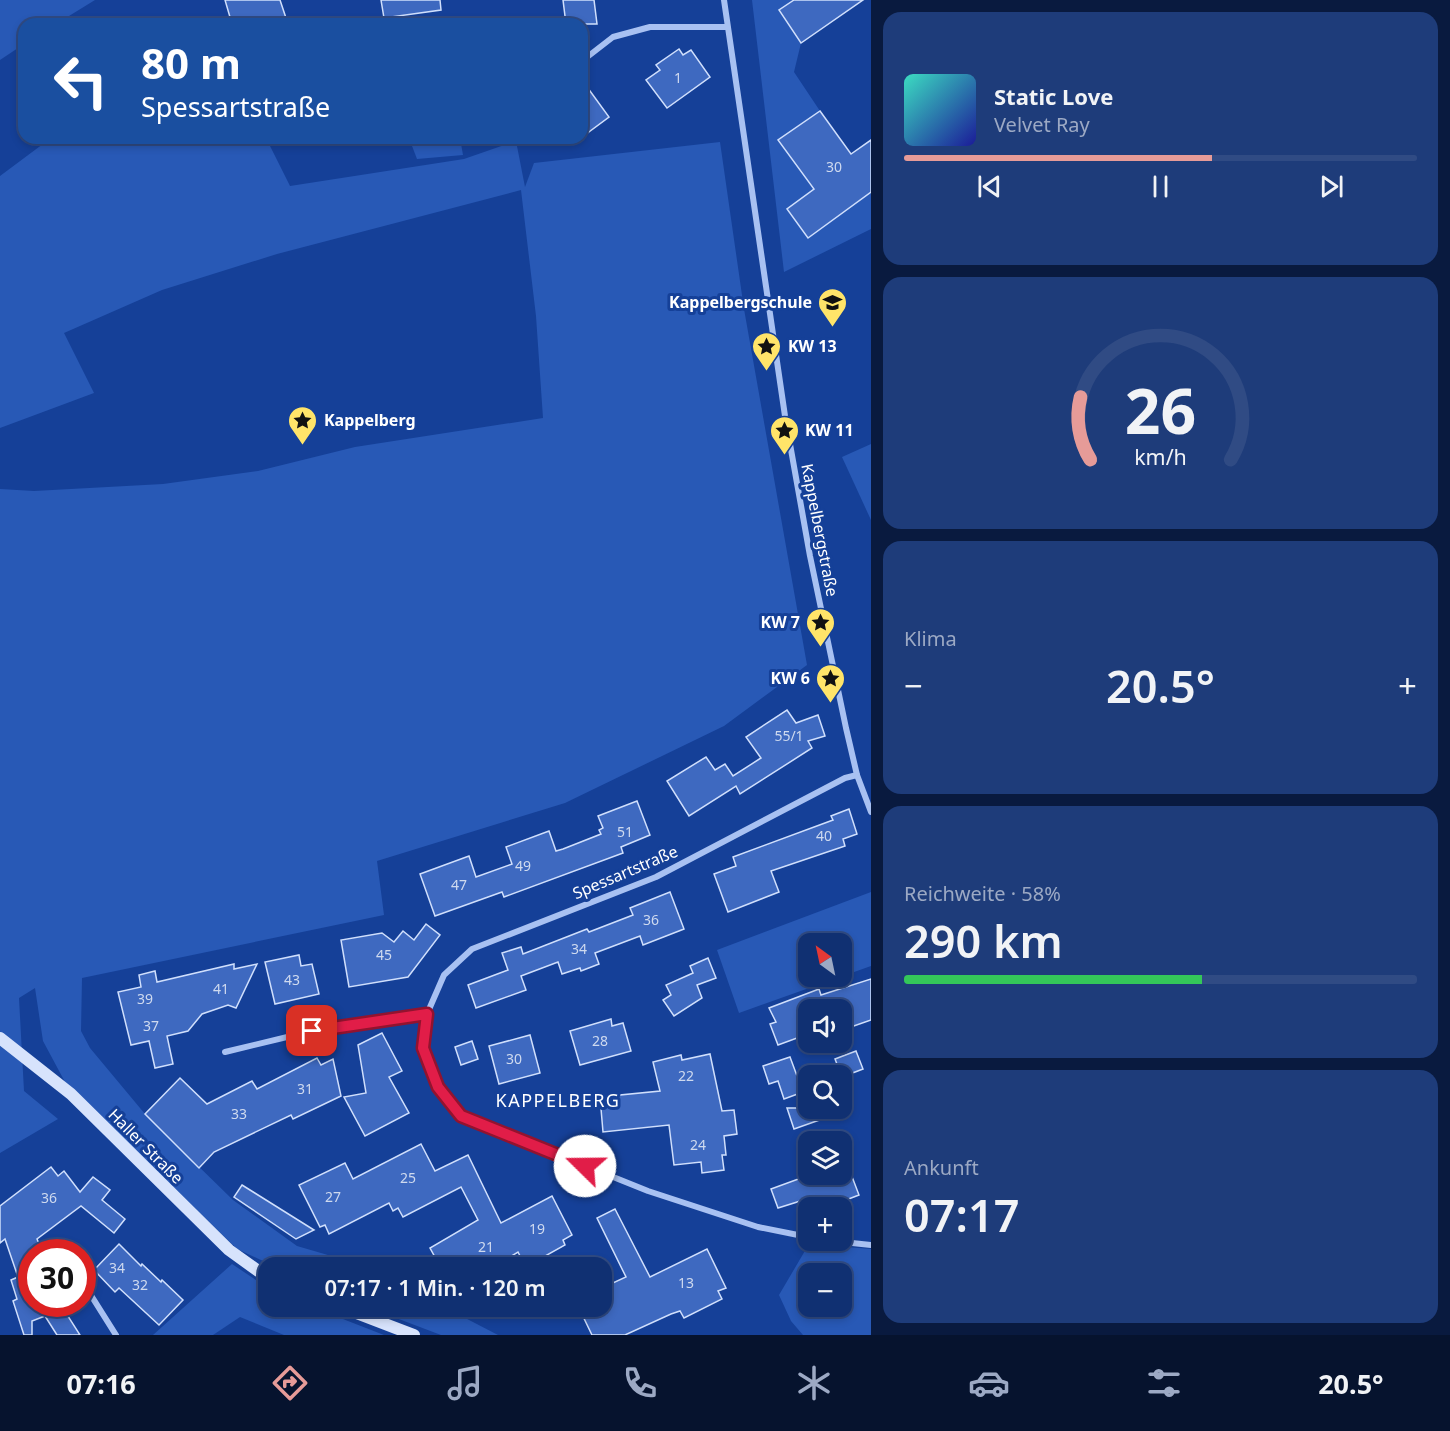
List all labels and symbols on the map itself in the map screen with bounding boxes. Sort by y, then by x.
house number: 1 [674,68,682,87]
house number: 30 [826,157,842,176]
school or university icon: Kappelbergschule [817,286,849,328]
place label: Kappelbergschule [669,291,812,313]
place icon: KW 13 [751,330,783,372]
place label: KW 13 [788,335,837,357]
place icon: Kappelberg [287,404,319,446]
place label: Kappelberg [324,409,416,431]
place icon: KW 11 [768,414,800,456]
place label: KW 11 [805,419,854,441]
street label: Kappelbergstraße [796,462,844,598]
place icon: KW 7 [805,606,837,648]
place label: KW 7 [761,611,800,633]
place icon: KW 6 [815,662,847,704]
place label: KW 6 [771,667,810,689]
house number: 55/1 [774,726,804,745]
house number: 51 [617,822,633,841]
house number: 40 [816,826,832,845]
street label: Spessartstraße [569,840,681,904]
house number: 49 [515,856,531,875]
house number: 47 [451,875,467,894]
house number: 36 [643,910,659,929]
north arrow [798,933,852,987]
house number: 34 [571,939,587,958]
house number: 45 [376,945,392,964]
house number: 43 [284,970,300,989]
house number: 41 [213,979,229,998]
house number: 39 [137,989,153,1008]
pin [286,1005,337,1056]
house number: 37 [143,1016,159,1035]
house number: 28 [592,1031,608,1050]
house number: 30 [506,1049,522,1068]
house number: 22 [678,1066,694,1085]
house number: 31 [297,1079,313,1098]
district label: KAPPELBERG [496,1088,620,1112]
street label: Haller Straße [104,1104,188,1188]
house number: 33 [231,1104,247,1123]
position arrow [553,1134,617,1198]
house number: 24 [690,1135,706,1154]
house number: 25 [400,1168,416,1187]
house number: 27 [325,1187,341,1206]
house number: 36 [41,1188,57,1207]
house number: 19 [529,1219,545,1238]
house number: 21 [478,1237,494,1256]
speed limit sign: 30 [18,1239,96,1317]
house number: 34 [109,1258,125,1277]
house number: 13 [678,1273,694,1292]
house number: 32 [132,1275,148,1294]

